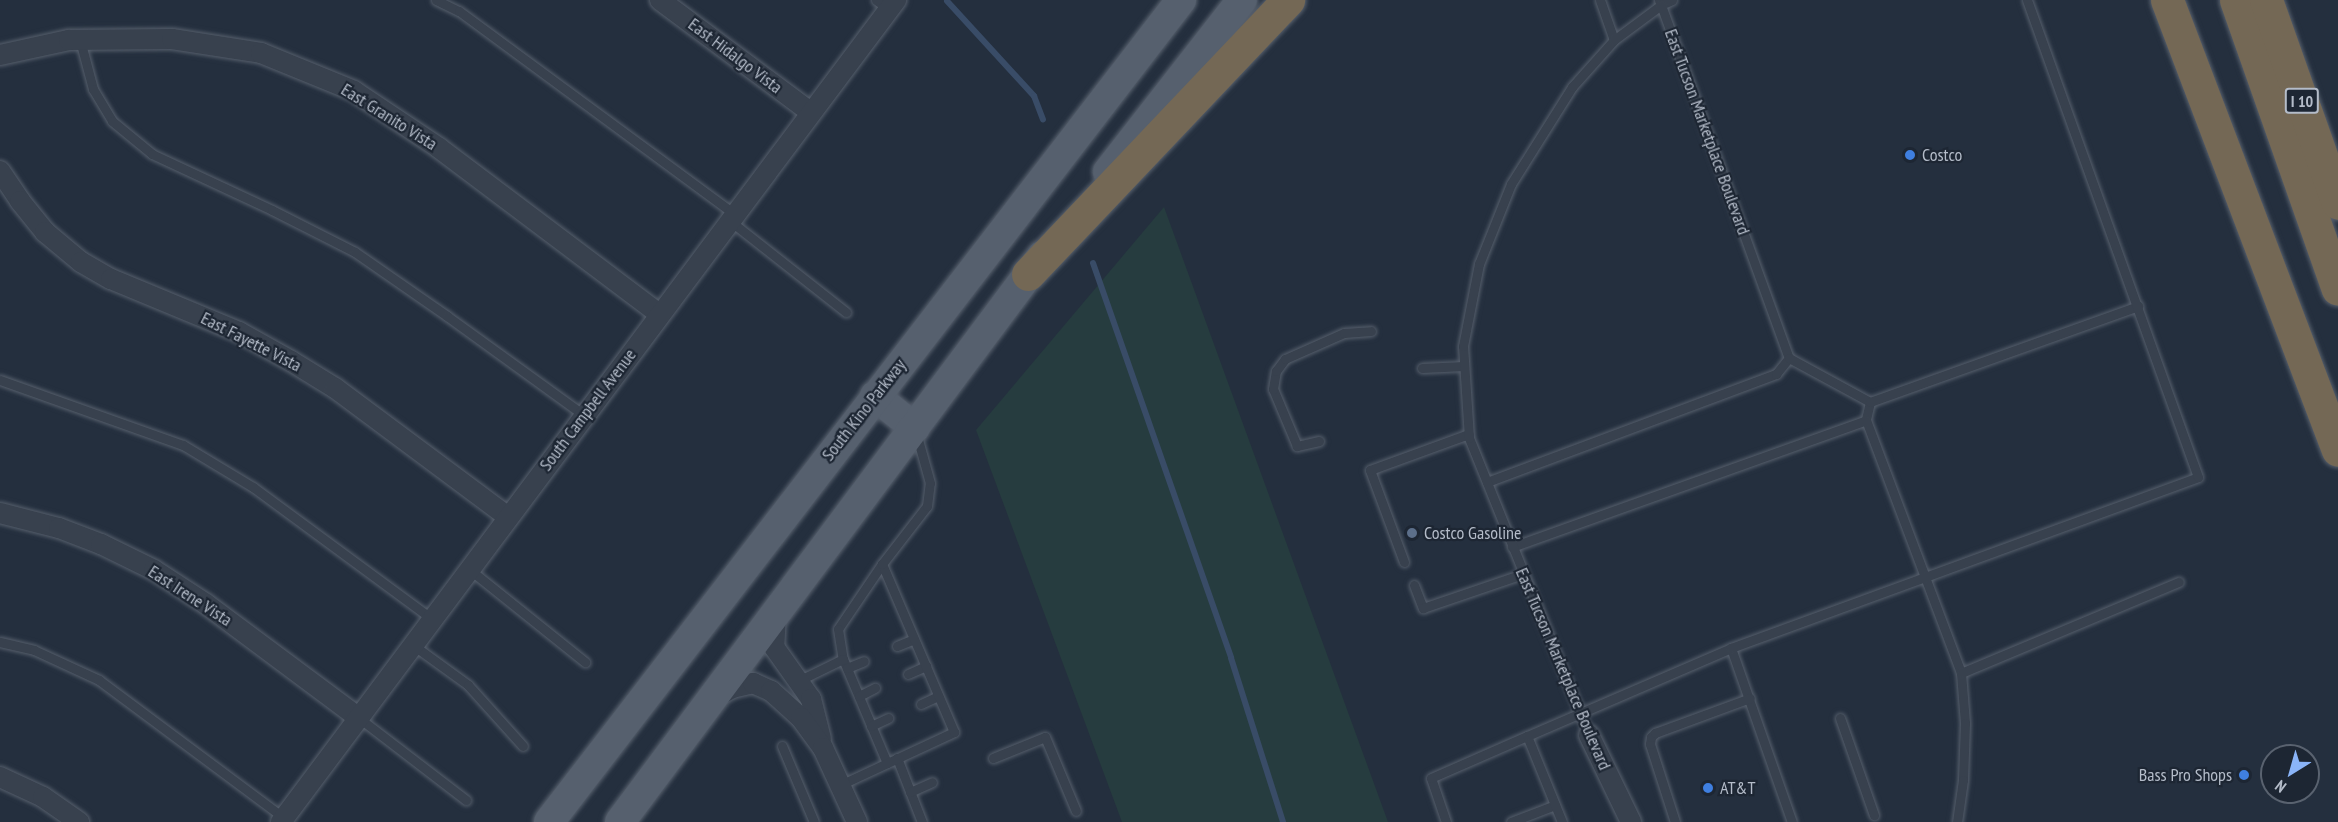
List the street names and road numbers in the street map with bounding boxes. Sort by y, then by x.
street label: East Hidalgo Vista [684,14,786,98]
street label: East Tucson Marketplace Boulevard [1660,26,1754,238]
street label: East Granito Vista [337,79,441,155]
road number: I 10 [2284,88,2320,114]
street label: East Fayette Vista [197,307,305,377]
street label: South Campbell Avenue [535,345,641,475]
street label: South Kino Parkway [817,355,911,465]
street label: East Irene Vista [144,561,236,631]
street label: East Tucson Marketplace Boulevard [1511,565,1615,773]

